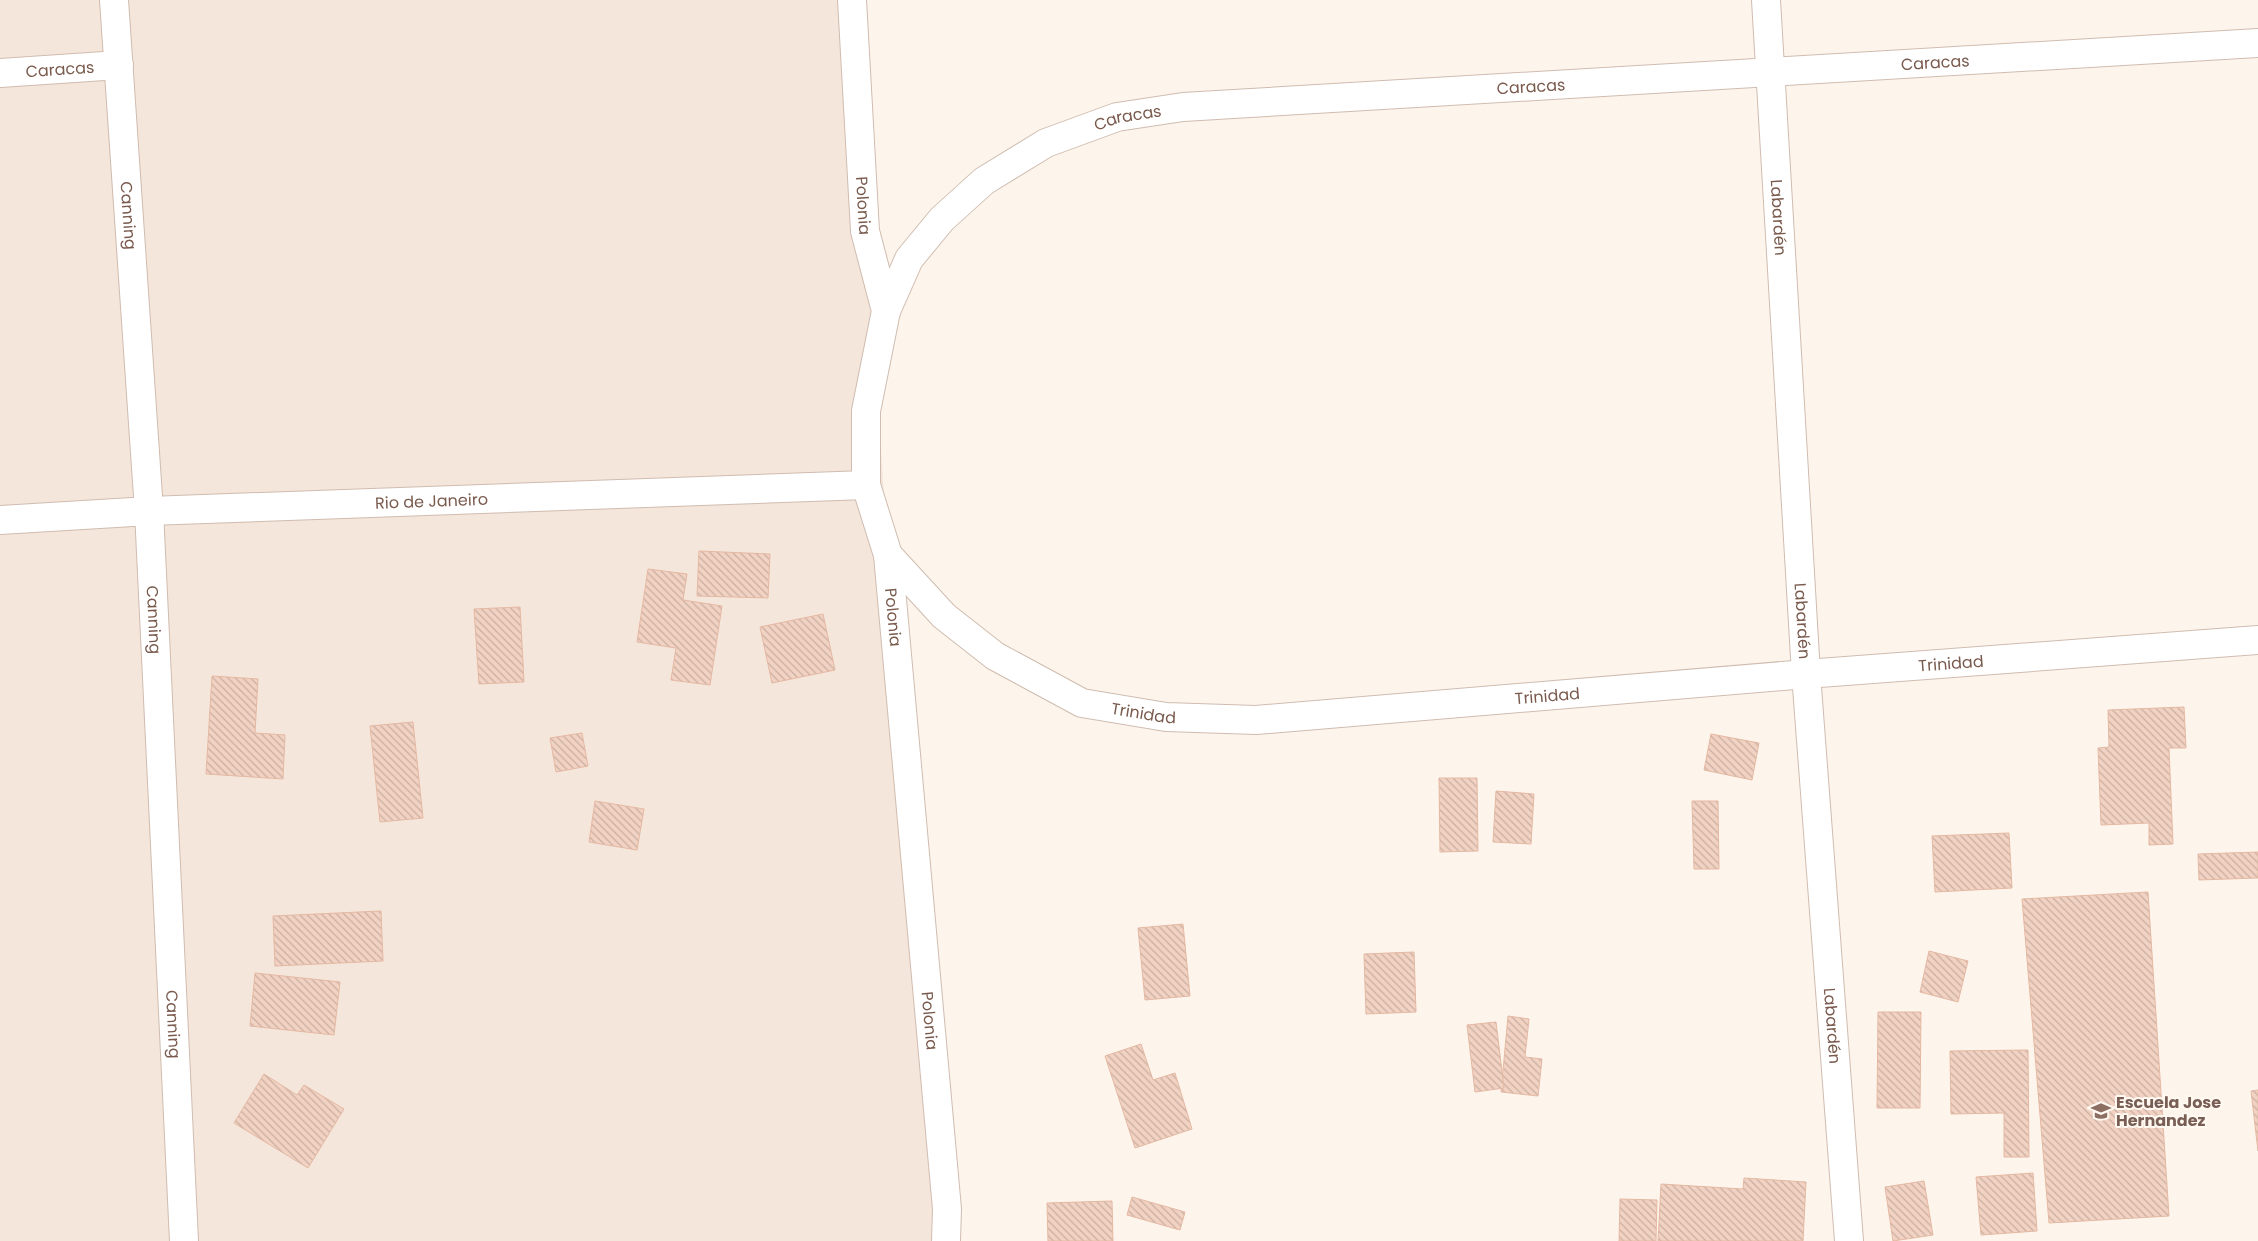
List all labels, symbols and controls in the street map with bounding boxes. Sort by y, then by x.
street label: Caracas [1900,49,1970,76]
street label: Caracas [25,55,95,83]
street label: Caracas [1496,73,1566,100]
street label: Caracas [1090,99,1163,136]
street label: Polonia [850,176,877,236]
street label: Labardén [1765,179,1793,256]
street label: Canning [115,180,143,251]
street label: Rio de Janeiro [375,487,488,514]
street label: Labardén [1789,582,1817,660]
street label: Canning [141,585,167,655]
street label: Polonia [880,587,908,648]
street label: Trinidad [1918,649,1984,677]
street label: Trinidad [1514,681,1581,710]
street label: Trinidad [1110,697,1176,729]
street label: Labardén [1818,987,1847,1065]
street label: Canning [160,989,187,1059]
street label: Polonia [916,990,944,1051]
place label: Escuela Jose Hernandez [2116,1091,2221,1132]
school or university icon: Escuela Jose Hernandez [2090,1100,2112,1122]

